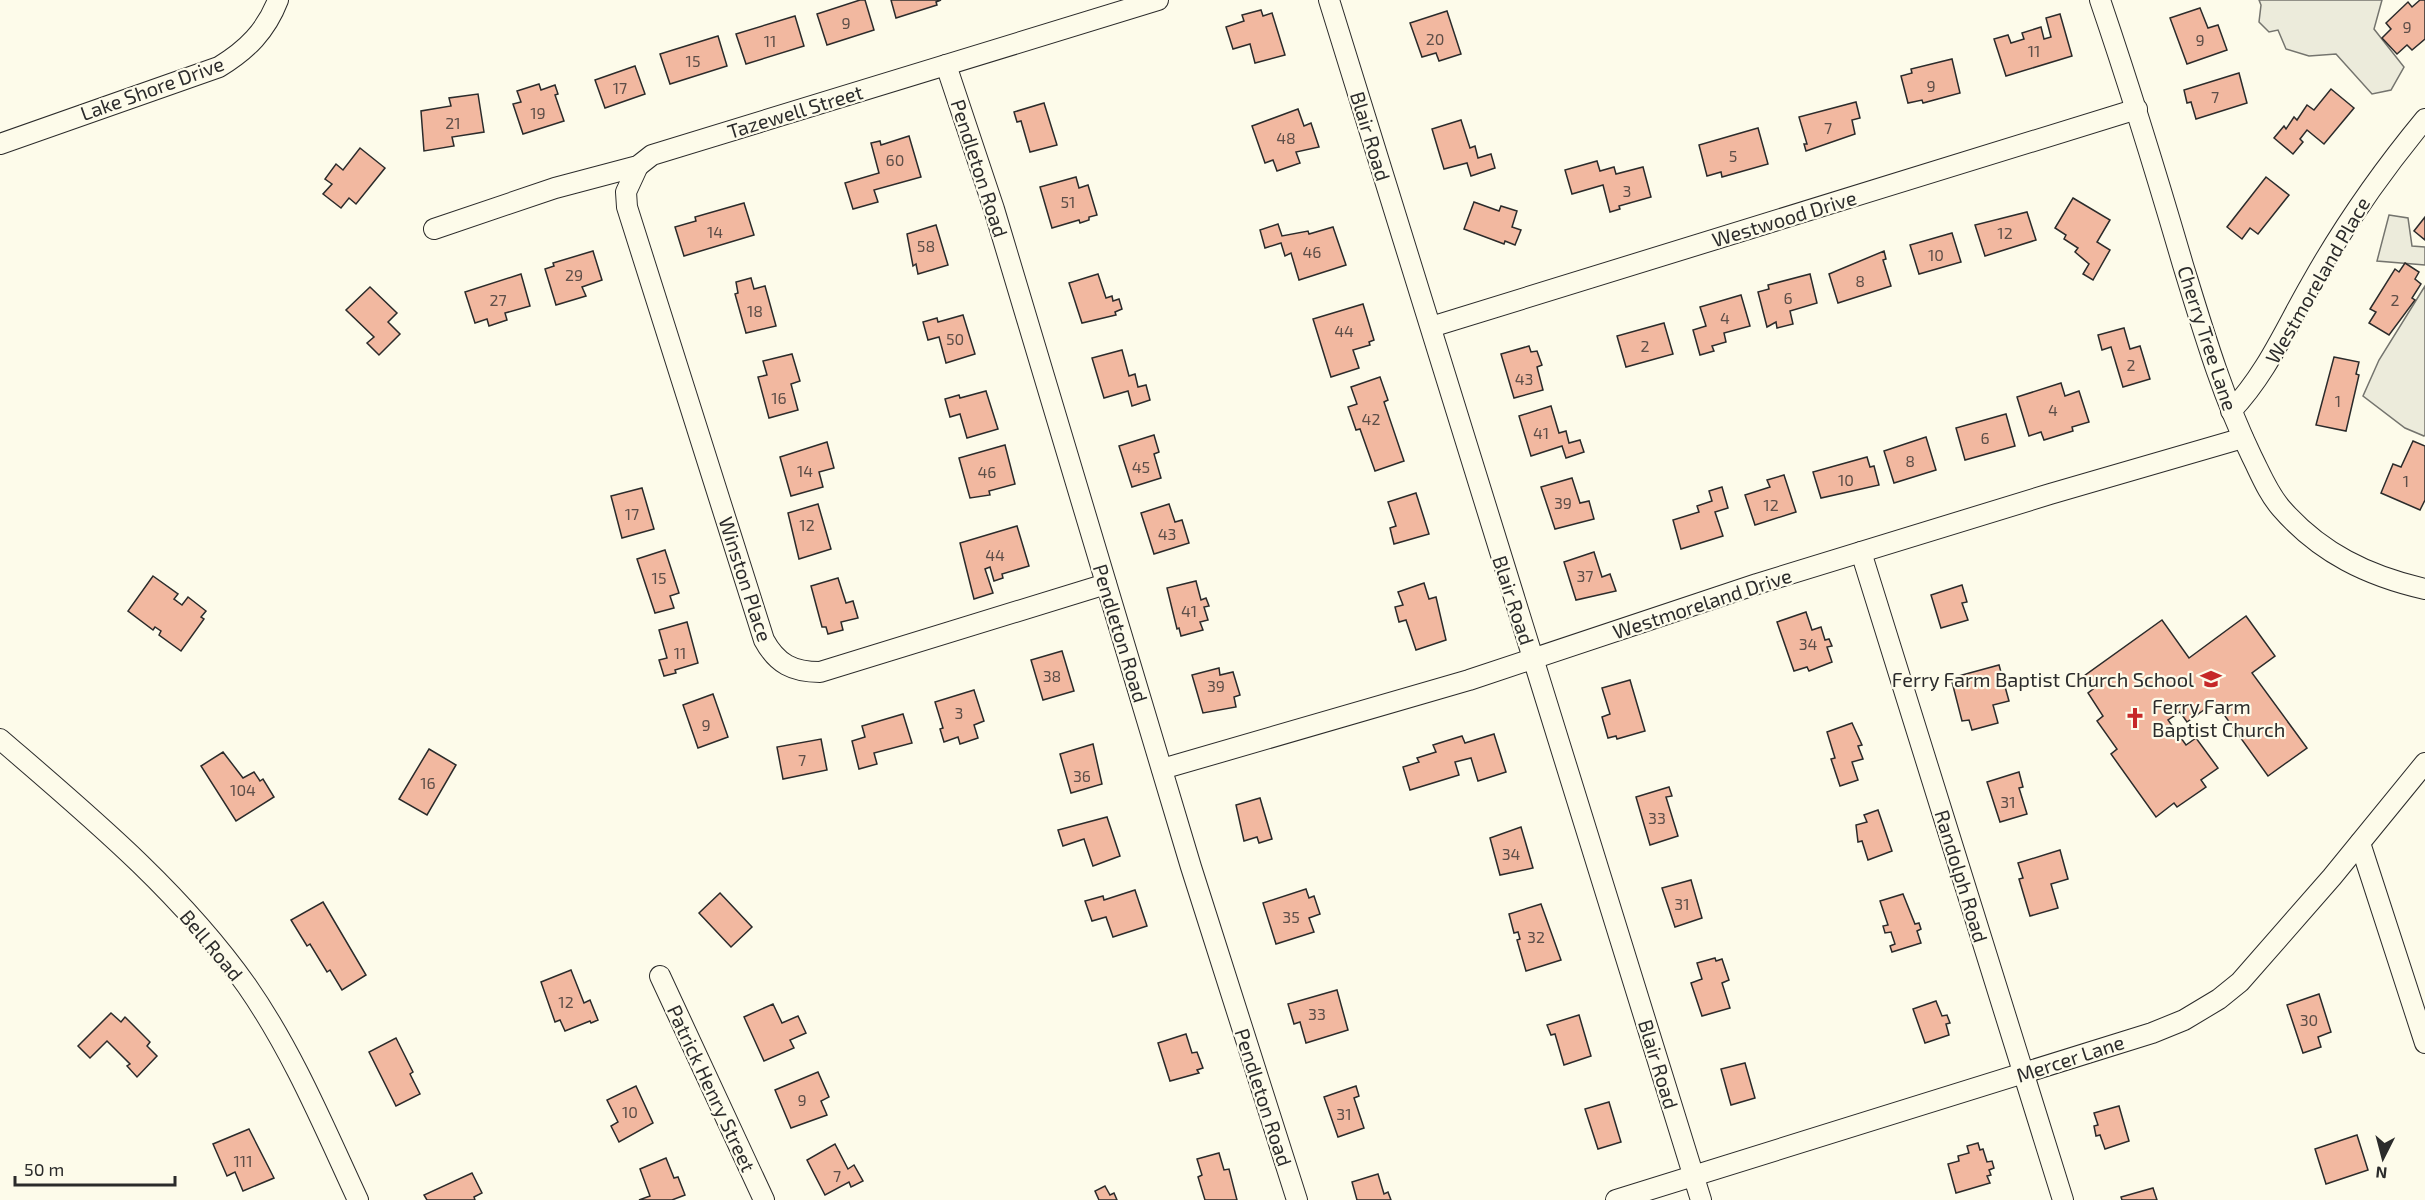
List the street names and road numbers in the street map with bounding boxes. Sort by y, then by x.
street label: Lake Shore Drive [77,51,227,125]
street label: Tazewell Street [724,79,866,143]
street label: Blair Road [1346,88,1396,184]
street label: Pendleton Road [946,96,1014,240]
street label: Westwood Drive [1709,185,1859,251]
street label: Westmoreland Place [2260,193,2374,367]
street label: Cherry Tree Lane [2173,262,2243,414]
street label: Winston Place [715,514,777,644]
street label: Blair Road [1488,552,1540,648]
street label: Pendleton Road [1089,561,1153,705]
street label: Westmoreland Drive [1610,563,1794,643]
street label: Randolph Road [1930,807,1994,945]
street label: Bell Road [175,905,249,985]
street label: Patrick Henry Street [663,1001,761,1176]
street label: Blair Road [1634,1016,1684,1112]
street label: Pendleton Road [1230,1025,1298,1169]
street label: Mercer Lane [2013,1029,2127,1087]

